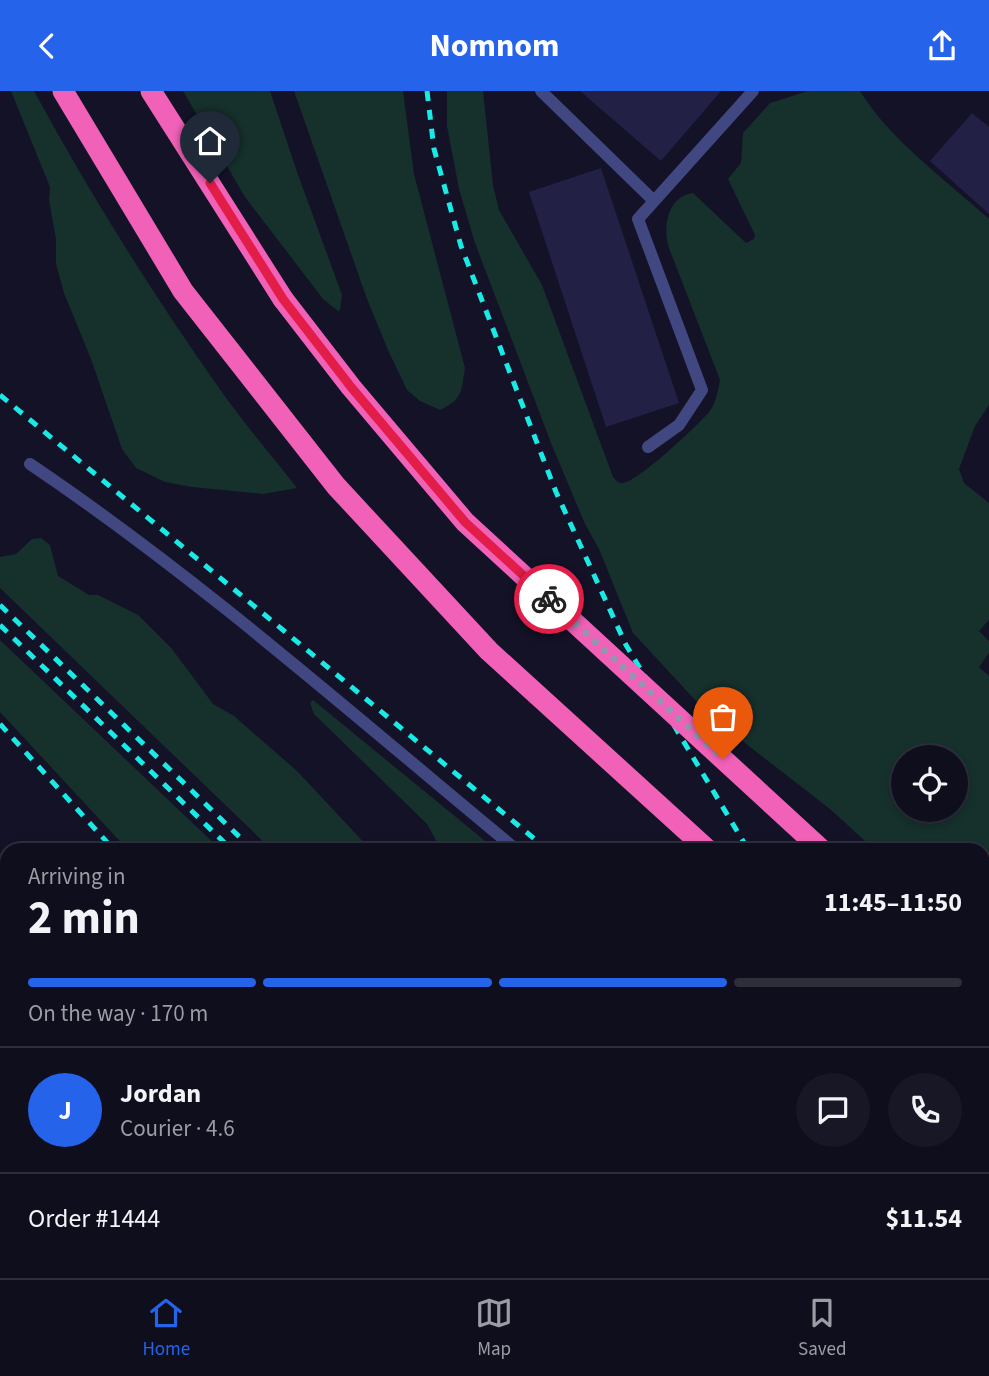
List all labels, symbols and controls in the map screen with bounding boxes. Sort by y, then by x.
text: Nomnom [430,23,559,69]
icon: back [28,27,66,65]
icon: share [923,27,961,65]
pin [180,111,240,183]
icon: home [191,122,229,160]
courier [514,564,584,634]
icon: bike [530,580,568,618]
pin [693,687,753,759]
icon: bag [704,698,742,736]
map controls [891,745,968,822]
button: locate [891,745,968,822]
text: Arriving in [28,860,126,893]
text: 11:45–11:50 [824,884,962,921]
text: 2 min [28,886,140,951]
text: On the way · 170 m [28,997,208,1030]
button: chat [796,1073,870,1147]
button: phone [888,1073,962,1147]
text: Jordan [120,1075,201,1112]
text: J [58,1092,72,1129]
text: Courier · 4.6 [120,1112,235,1145]
text: Order #1444 [28,1200,160,1237]
text: $11.54 [886,1200,962,1237]
tab: Home [142,1294,190,1363]
tab: Map [475,1294,513,1363]
tab: Saved [798,1294,847,1363]

